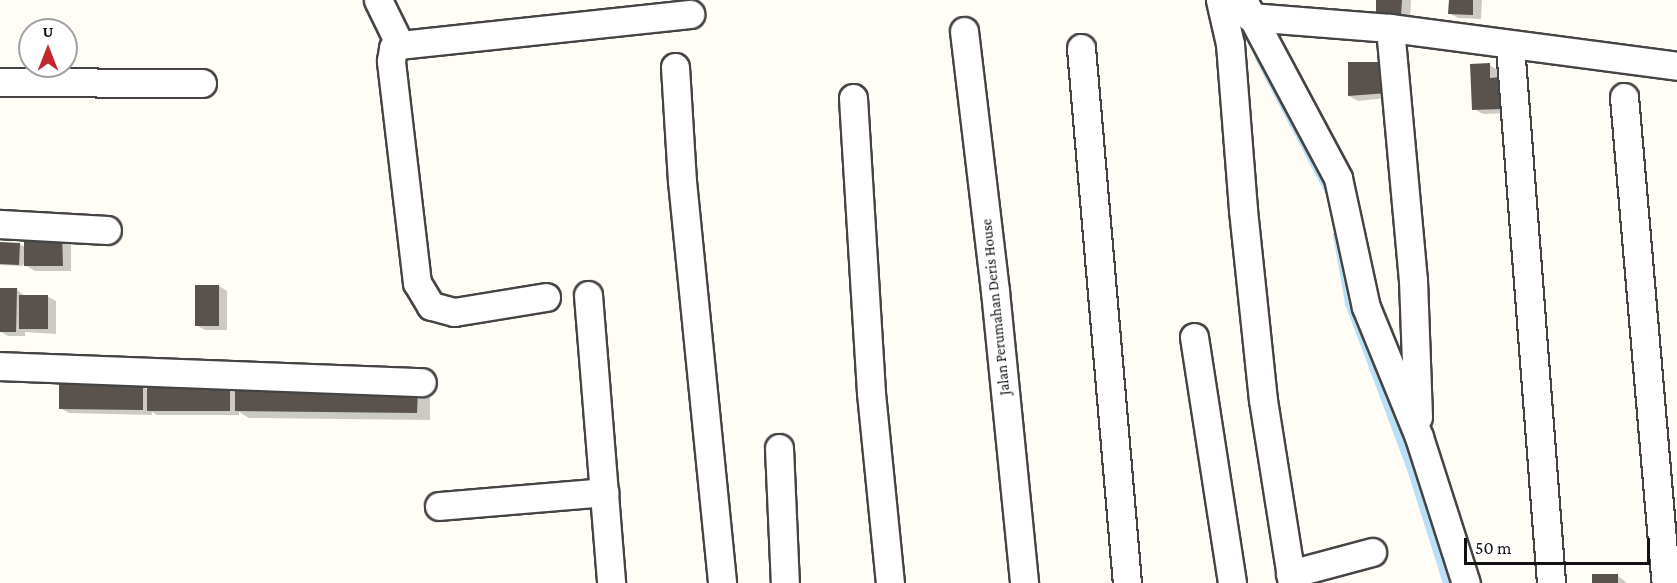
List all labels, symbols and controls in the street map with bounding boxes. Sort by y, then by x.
north arrow [18,18,78,78]
text: U [43,23,53,40]
street label: Jalan Perumahan Deris House [978,218,1014,396]
scale bar [1467,526,1653,564]
text: 50 m [1475,538,1512,558]

